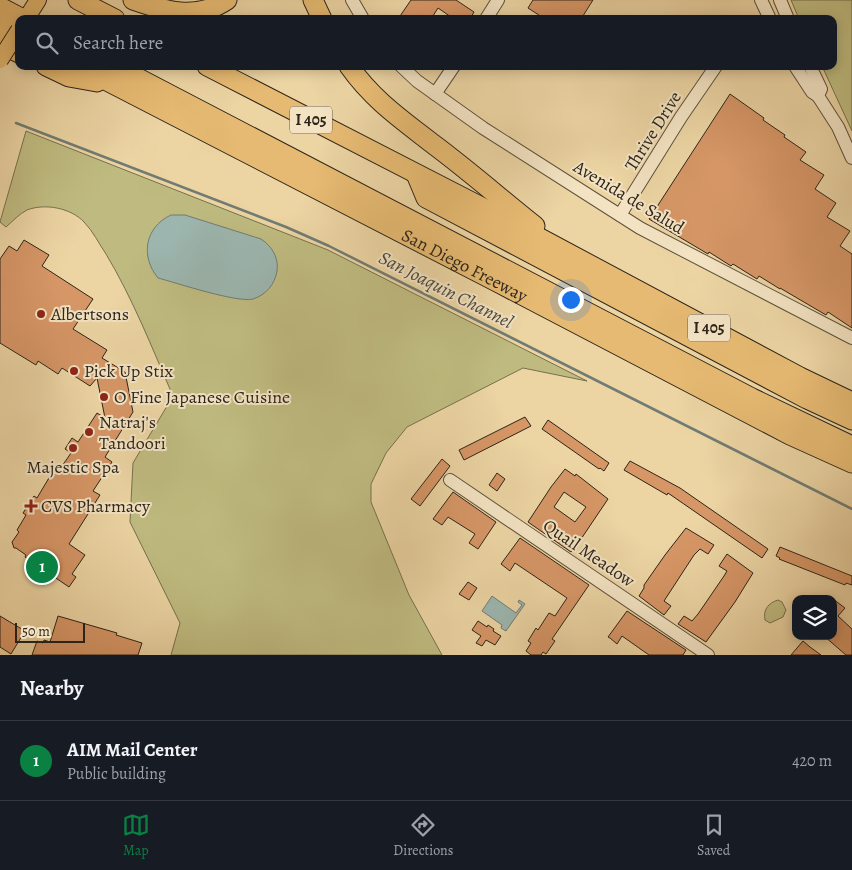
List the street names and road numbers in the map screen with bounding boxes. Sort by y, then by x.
street label: Thrive Drive [619,87,687,175]
road number: I 405 [290,106,332,134]
street label: Avenida de Salud [568,154,689,240]
street label: San Diego Freeway [398,223,533,308]
road number: I 405 [688,314,730,342]
street label: Quail Meadow [538,513,640,593]

